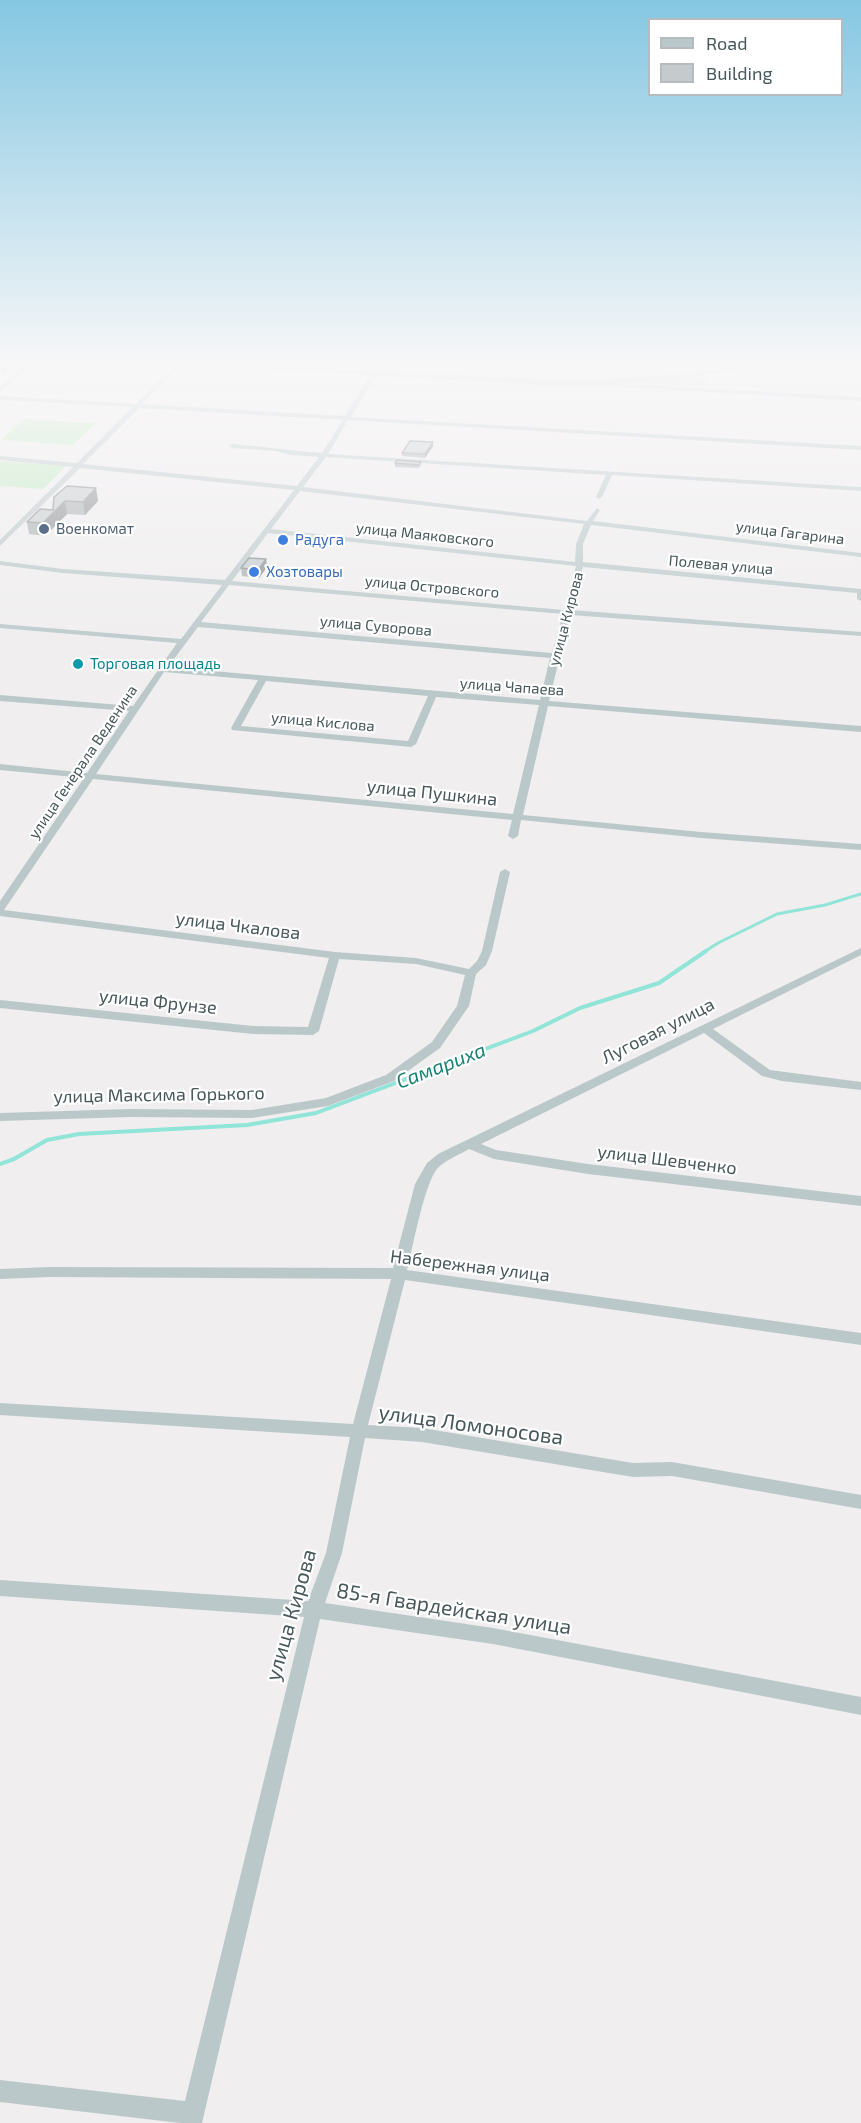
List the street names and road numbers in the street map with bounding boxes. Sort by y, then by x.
street label: улица Гагарина [735,517,845,549]
street label: улица Маяковского [355,519,495,551]
street label: Полевая улица [668,551,774,579]
street label: улица Кирова [545,570,587,668]
street label: улица Островского [364,572,500,602]
street label: улица Суворова [319,612,433,640]
street label: улица Чапаева [459,674,565,700]
street label: улица Генерала Веденина [25,682,141,842]
street label: улица Кислова [270,709,376,735]
street label: улица Пушкина [366,775,498,811]
street label: улица Чкалова [174,908,302,944]
street label: улица Фрунзе [98,985,218,1019]
street label: Луговая улица [598,993,718,1069]
street label: улица Максима Горького [53,1082,265,1108]
street label: улица Шевченко [596,1141,738,1179]
street label: Набережная улица [389,1245,551,1287]
street label: улица Ломоносова [377,1400,565,1450]
street label: улица Кирова [260,1546,322,1684]
street label: 85-я Гвардейская улица [335,1578,573,1640]

